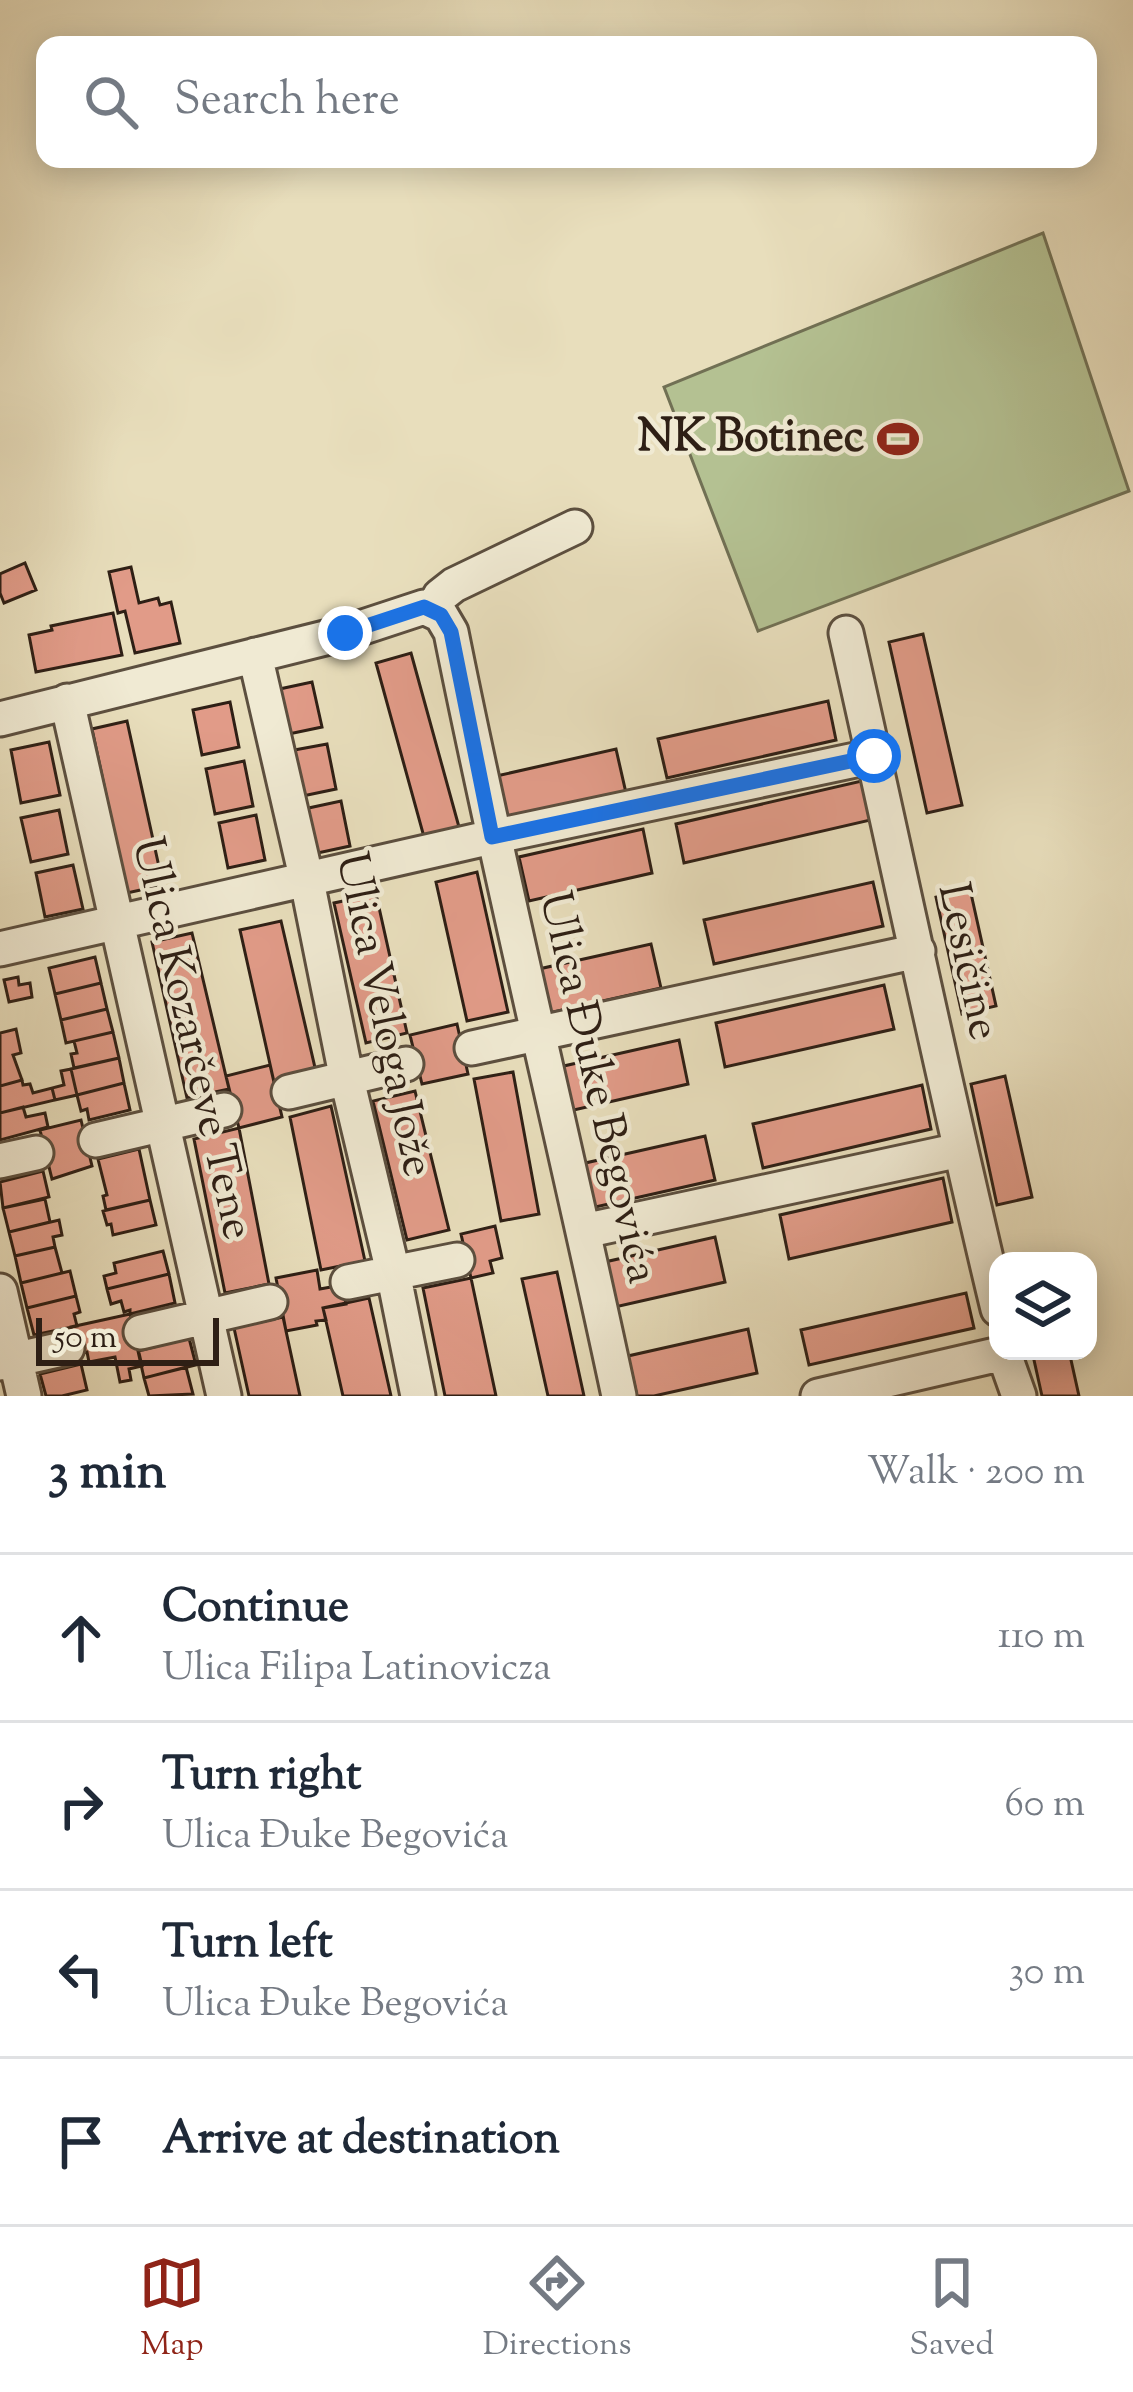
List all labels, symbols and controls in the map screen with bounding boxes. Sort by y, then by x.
search box [36,36,1097,168]
icon: search [78,69,144,135]
text: Search here [174,70,400,135]
place label: NK Botinec [638,407,864,472]
sports icon: NK Botinec [875,416,921,462]
route end [318,606,372,660]
route start [847,729,901,783]
street label: Ulica Kozarčeve Tene [112,832,268,1246]
street label: Ulica Veloga Jože [316,847,448,1183]
street label: Lesičine [918,878,1014,1046]
street label: Ulica Đuke Begovića [519,886,673,1290]
map controls [989,1252,1097,1360]
button: layers [989,1252,1097,1360]
scale bar [36,1312,219,1365]
text: 50 m [54,1315,117,1363]
text: 3 min [48,1438,166,1511]
text: Walk · 200 m [867,1446,1085,1502]
text: Continue [162,1577,349,1642]
icon: ahead [48,1605,114,1671]
text: 110 m [998,1610,1085,1666]
text: Ulica Filipa Latinovicza [162,1642,551,1698]
text: Turn right [162,1745,361,1810]
icon: right [48,1773,114,1839]
text: 60 m [1004,1778,1085,1834]
text: Ulica Đuke Begovića [162,1810,508,1866]
text: Turn left [162,1913,333,1978]
icon: left [48,1941,114,2007]
text: 30 m [1008,1946,1085,2002]
text: Ulica Đuke Begovića [162,1978,508,2034]
icon: arrive [48,2109,114,2175]
text: Arrive at destination [162,2109,560,2174]
tab: Map [139,2250,205,2370]
tab: Directions [483,2250,632,2370]
tab: Saved [909,2250,994,2370]

